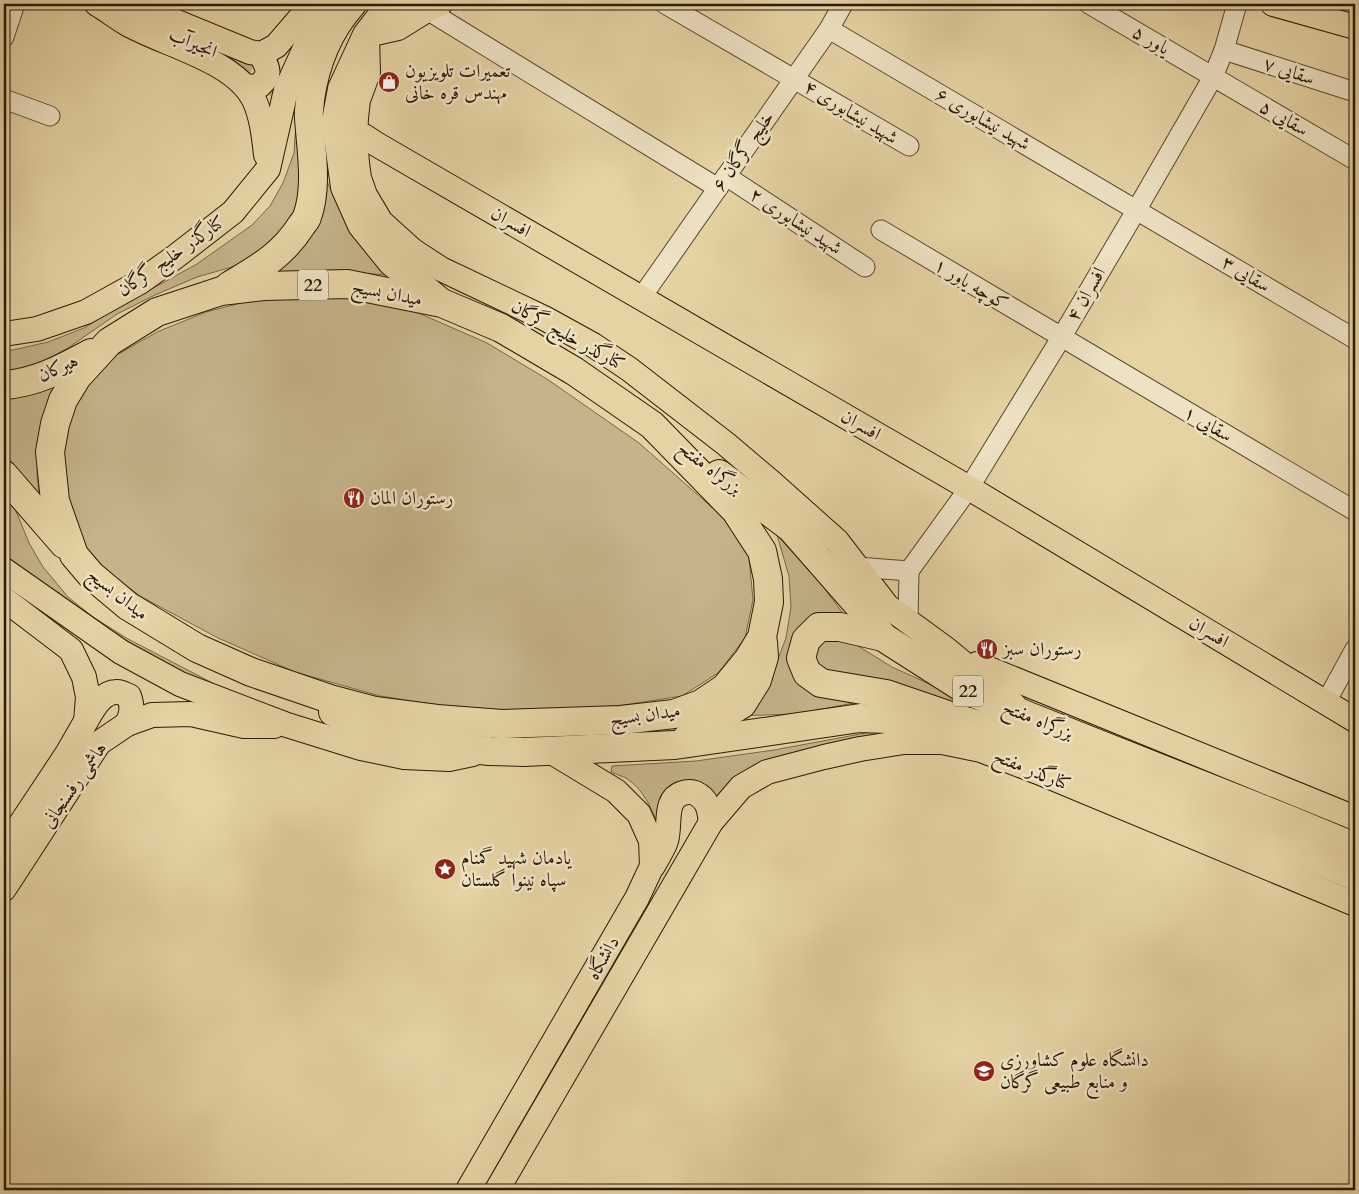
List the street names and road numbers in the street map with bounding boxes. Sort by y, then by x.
street label: یاور ۵ [1127,19,1176,62]
street label: انجیرآب [165,21,221,65]
street label: سقایی ۷ [1260,51,1318,91]
street label: شهید نیشابوری ۴ [799,74,903,150]
street label: شهید نیشابوری ۶ [931,81,1035,157]
street label: سقایی ۵ [1255,94,1313,142]
street label: خلیج گرگان ۶ [706,106,783,199]
street label: شهید نیشابوری ۲ [745,181,847,261]
street label: افسران [486,200,536,244]
street label: کنارگذر خلیج گرگان [111,208,232,306]
street label: سقایی ۳ [1217,249,1275,299]
street label: کوچه یاور ۱ [929,252,1013,316]
street label: افسران ۴ [1060,262,1112,326]
road number: 22 [298,270,328,300]
street label: میدان بسیج [349,273,425,316]
street label: کنارگذر خلیج گرگان [505,292,630,380]
street label: هیرکان [34,348,82,388]
street label: سقایی ۱ [1179,400,1237,448]
street label: افسران [836,403,886,447]
street label: بزرگراه مفتح [670,435,748,504]
street label: میدان بسیج [79,562,154,629]
street label: افسران [1184,610,1234,654]
road number: 22 [953,676,983,706]
street label: بزرگراه مفتح [997,694,1078,750]
street label: میدان بسیج [608,697,683,737]
street label: هاشمی رفسنجانی [35,737,113,833]
street label: کنارگذر مفتح [988,742,1075,801]
street label: دانشگاه [580,931,626,985]

